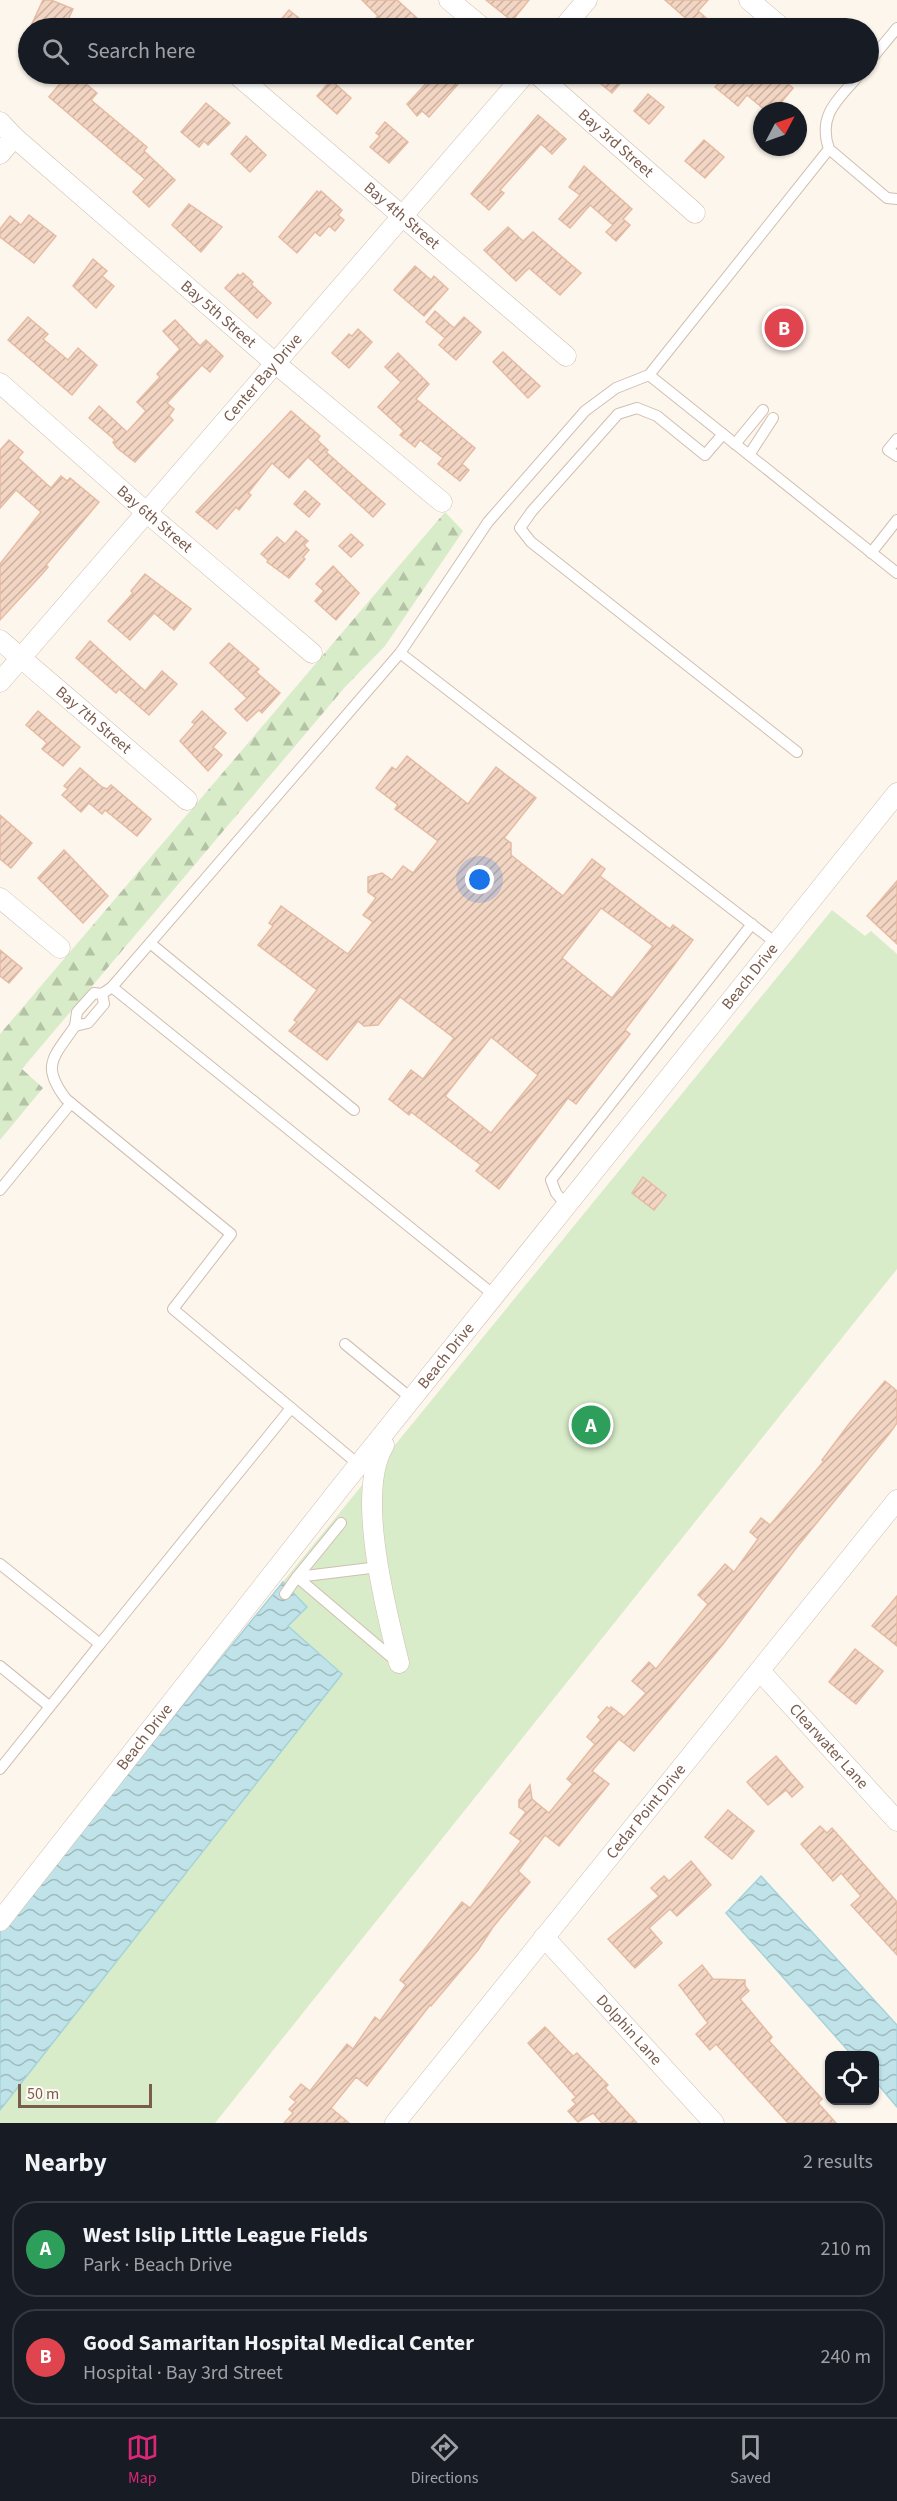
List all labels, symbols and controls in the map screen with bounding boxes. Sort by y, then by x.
search box [18,18,879,84]
icon: search [39,35,72,68]
text: Search here [87,35,195,67]
north arrow [753,102,807,156]
street label: Bay 3rd Street [573,104,659,183]
street label: Bay 4th Street [359,177,445,255]
street label: Bay 5th Street [176,275,262,353]
pin: B [764,306,804,350]
street label: Center Bay Drive [218,329,307,427]
street label: Bay 6th Street [112,480,198,558]
street label: Bay 7th Street [51,681,137,759]
your location [465,865,494,894]
street label: Beach Drive [717,939,783,1014]
street label: Beach Drive [413,1318,479,1394]
pin: A [572,1402,610,1448]
street label: Beach Drive [111,1699,178,1775]
street label: Clearwater Lane [784,1699,874,1794]
street label: Cedar Point Drive [601,1759,691,1864]
street label: Dolphin Lane [591,1990,667,2070]
map controls [825,2051,879,2105]
button: locate [825,2051,879,2105]
scale bar [18,2081,152,2108]
text: 50 m [27,2083,59,2105]
text: Nearby [24,2144,107,2181]
text: 2 results [803,2148,873,2176]
text: West Islip Little League Fields [83,2219,368,2251]
text: A [40,2235,51,2263]
text: 210 m [821,2235,871,2263]
text: Park · Beach Drive [83,2251,232,2279]
text: Good Samaritan Hospital Medical Center [83,2327,474,2359]
text: B [39,2343,52,2371]
text: 240 m [821,2343,871,2371]
text: Hospital · Bay 3rd Street [83,2359,283,2387]
tab: Map [126,2431,159,2489]
tab: Directions [411,2431,478,2489]
tab: Saved [730,2431,771,2489]

